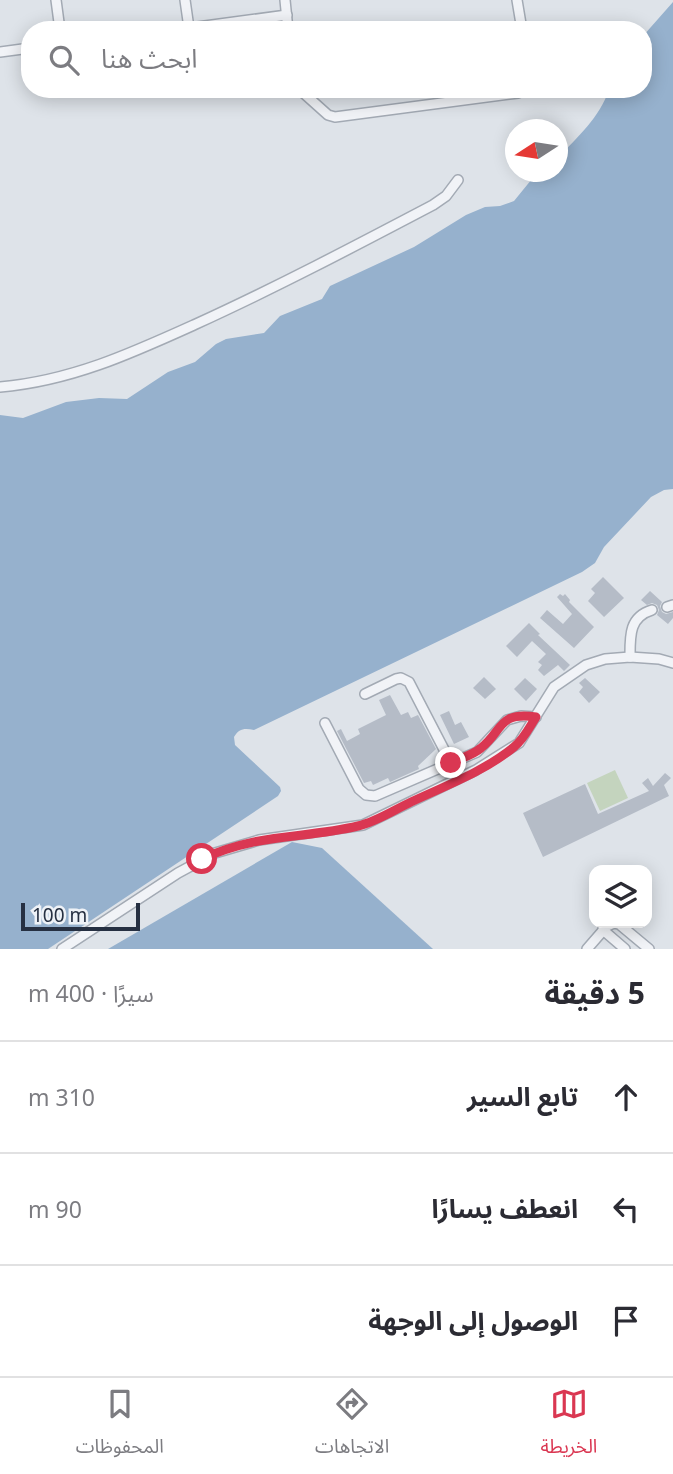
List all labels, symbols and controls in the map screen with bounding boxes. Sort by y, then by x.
search box [21,21,652,98]
text: ابحث هنا [101,40,197,76]
icon: search [45,41,83,79]
north arrow [505,119,568,182]
route end [435,747,466,778]
route start [186,843,217,874]
map controls [589,865,652,928]
button: layers [589,865,652,928]
scale bar [21,900,140,932]
text: 100 m [32,902,87,928]
text: 5 دقيقة [545,972,645,1013]
text: سيرًا · 400 m [28,977,154,1009]
text: تابع السير [467,1078,578,1114]
icon: ahead [607,1078,645,1116]
text: 310 m [28,1081,95,1113]
text: انعطف يسارًا [432,1190,578,1226]
icon: left [607,1190,645,1228]
text: 90 m [28,1193,82,1225]
text: الوصول إلى الوجهة [368,1302,578,1338]
icon: arrive [607,1302,645,1340]
tab: المحفوظات [76,1385,164,1467]
tab: الاتجاهات [315,1385,389,1467]
tab: الخريطة [540,1385,597,1467]

